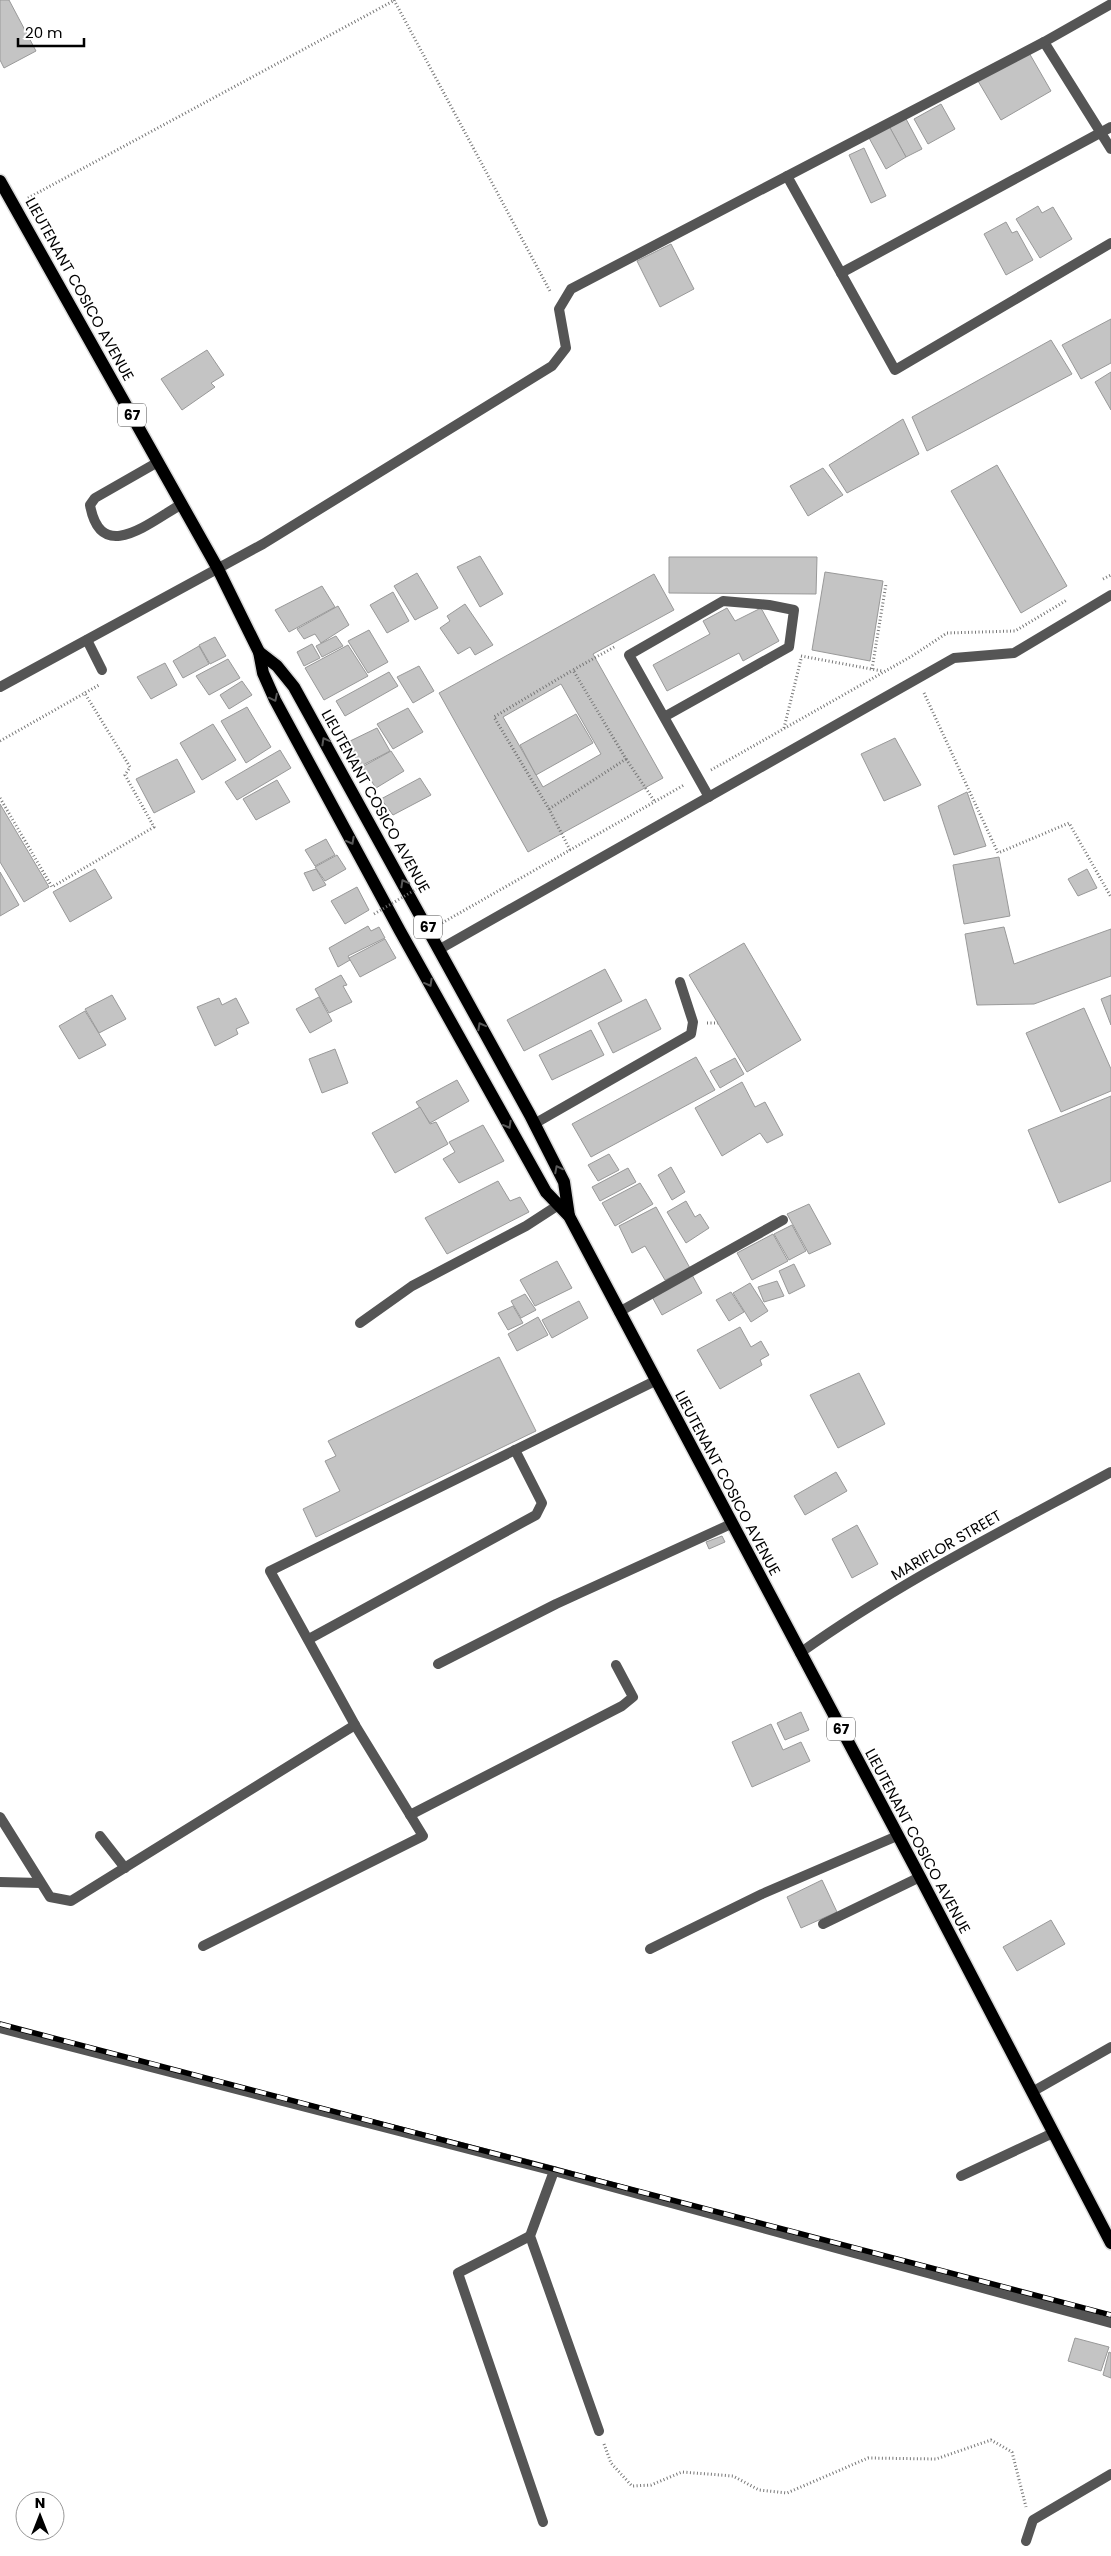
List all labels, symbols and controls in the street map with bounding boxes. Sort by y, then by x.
scale bar [18,15,84,47]
text: 20 m [25,22,63,43]
street label: LIEUTENANT COSICO AVENUE [21,194,139,384]
road number: 67 [118,404,146,426]
one-way arrow [268,693,278,702]
street label: LIEUTENANT COSICO AVENUE [317,706,435,896]
one-way arrow [321,738,331,747]
one-way arrow [345,836,355,845]
one-way arrow [400,880,410,889]
road number: 67 [414,916,442,939]
one-way arrow [423,978,433,987]
one-way arrow [477,1022,487,1031]
one-way arrow [502,1120,512,1129]
one-way arrow [554,1166,564,1175]
street label: LIEUTENANT COSICO AVENUE [670,1387,786,1579]
street label: MARIFLOR STREET [887,1505,1005,1585]
road number: 67 [827,1718,855,1740]
street label: LIEUTENANT COSICO AVENUE [860,1745,976,1937]
north arrow [15,2491,65,2541]
text: N [35,2493,45,2513]

